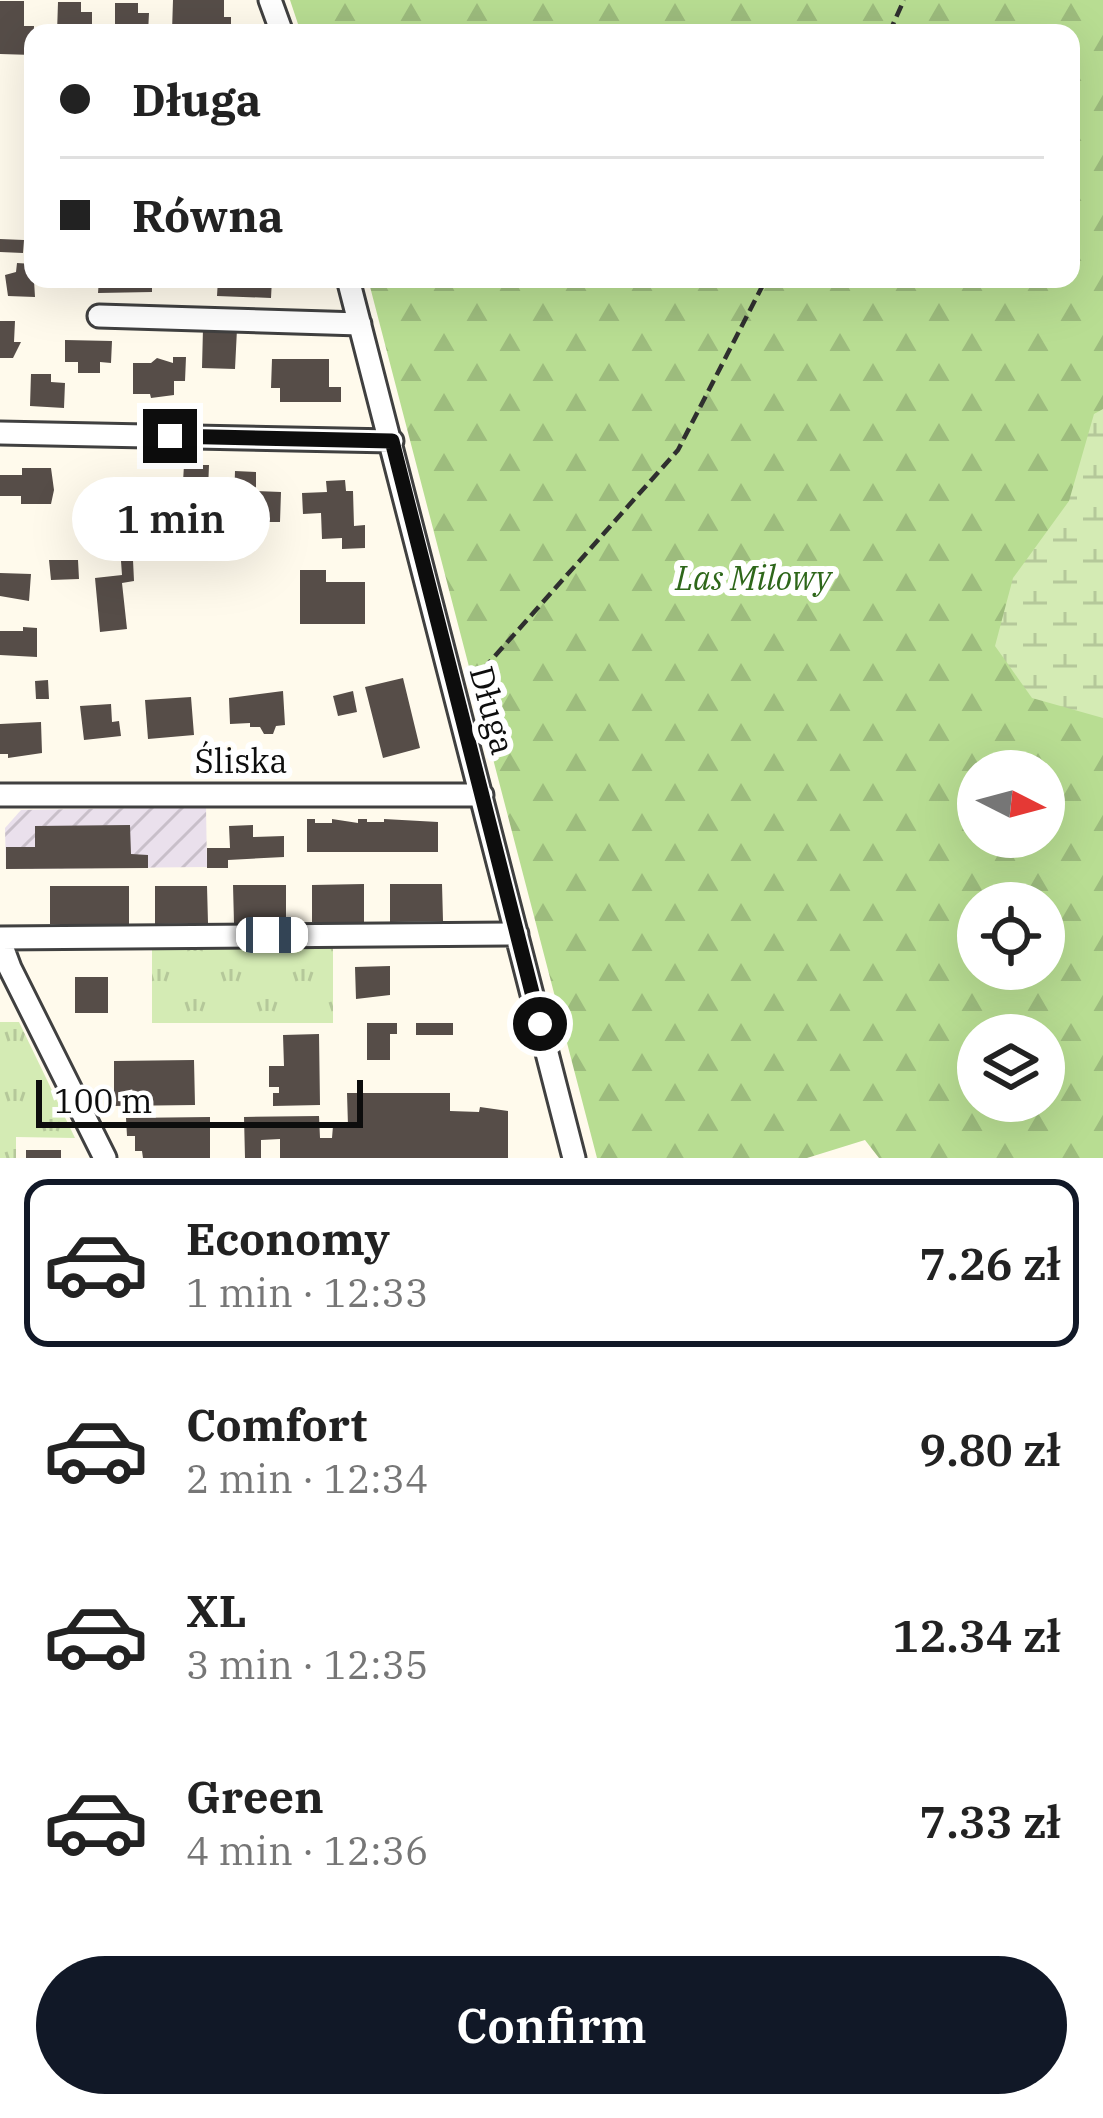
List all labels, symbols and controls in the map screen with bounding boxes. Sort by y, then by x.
text: Długa [132,70,262,128]
text: Równa [132,186,284,244]
route end [143,409,197,463]
callout: 1 min [71,478,269,562]
text: 1 min [117,493,225,544]
park label: Las Milowy [674,556,834,599]
street label: Długa [461,661,525,759]
street label: Śliska [194,739,288,782]
north arrow [957,750,1065,858]
map controls [957,750,1065,1122]
button: locate [957,882,1065,990]
car [236,917,308,953]
route start [513,997,567,1051]
button: layers [957,1014,1065,1122]
scale bar [36,1074,363,1127]
text: 100 m [54,1079,153,1122]
icon: car [42,1209,150,1317]
text: Economy [186,1209,390,1267]
text: 7.26 zł [919,1234,1061,1292]
text: 1 min · 12:33 [186,1267,428,1318]
icon: car [42,1395,150,1503]
text: Comfort [186,1395,367,1453]
text: 9.80 zł [919,1420,1061,1478]
text: 2 min · 12:34 [186,1453,428,1504]
icon: car [42,1581,150,1689]
text: XL [186,1581,247,1639]
text: 12.34 zł [892,1606,1061,1664]
text: 3 min · 12:35 [186,1639,428,1690]
icon: car [42,1767,150,1875]
text: Green [186,1767,324,1825]
text: 7.33 zł [919,1792,1061,1850]
text: 4 min · 12:36 [186,1825,428,1876]
button: Confirm [36,1956,1067,2094]

